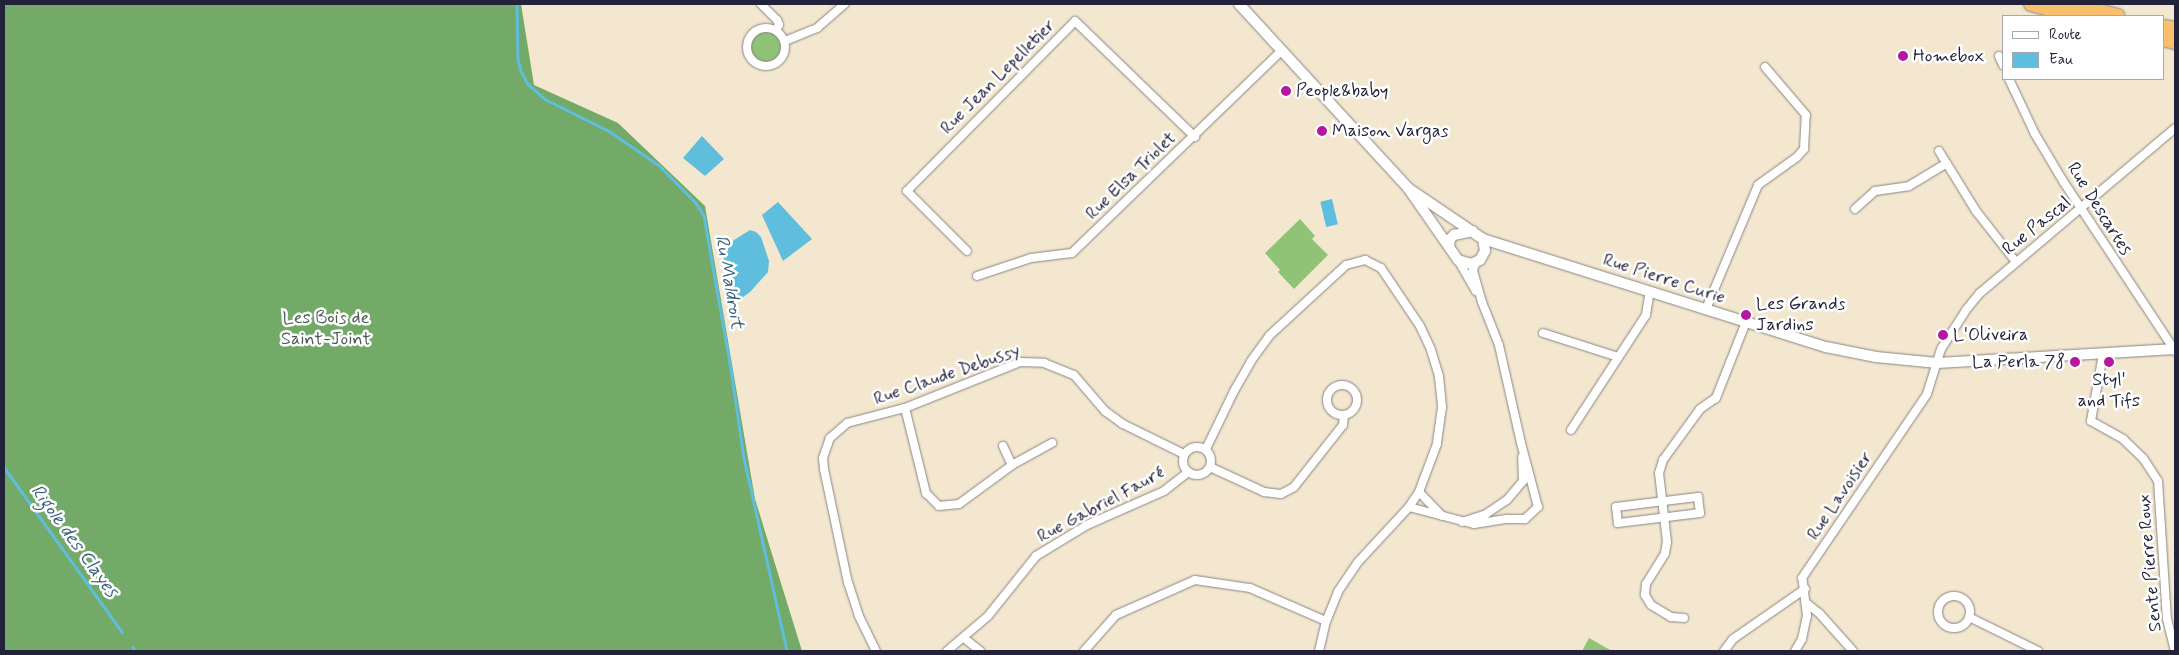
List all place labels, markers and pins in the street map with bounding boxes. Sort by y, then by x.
place label: Homebox [1913,45,1984,67]
marker: Homebox [1897,50,1909,62]
place label: People&baby [1296,80,1388,102]
marker: People&baby [1280,85,1292,97]
place label: Maison Vargas [1332,120,1448,142]
marker: Maison Vargas [1316,125,1328,137]
place label: Les Grands Jardins [1756,294,1848,336]
marker: Les Grands Jardins [1740,309,1752,321]
place label: L'Oliveira [1953,324,2028,346]
marker: L'Oliveira [1937,329,1949,341]
place label: La Perla 78 [1976,351,2065,373]
marker: La Perla 78 [2069,356,2081,368]
marker: Styl' and Tifs [2103,356,2115,368]
place label: Styl' and Tifs [2079,370,2139,412]

